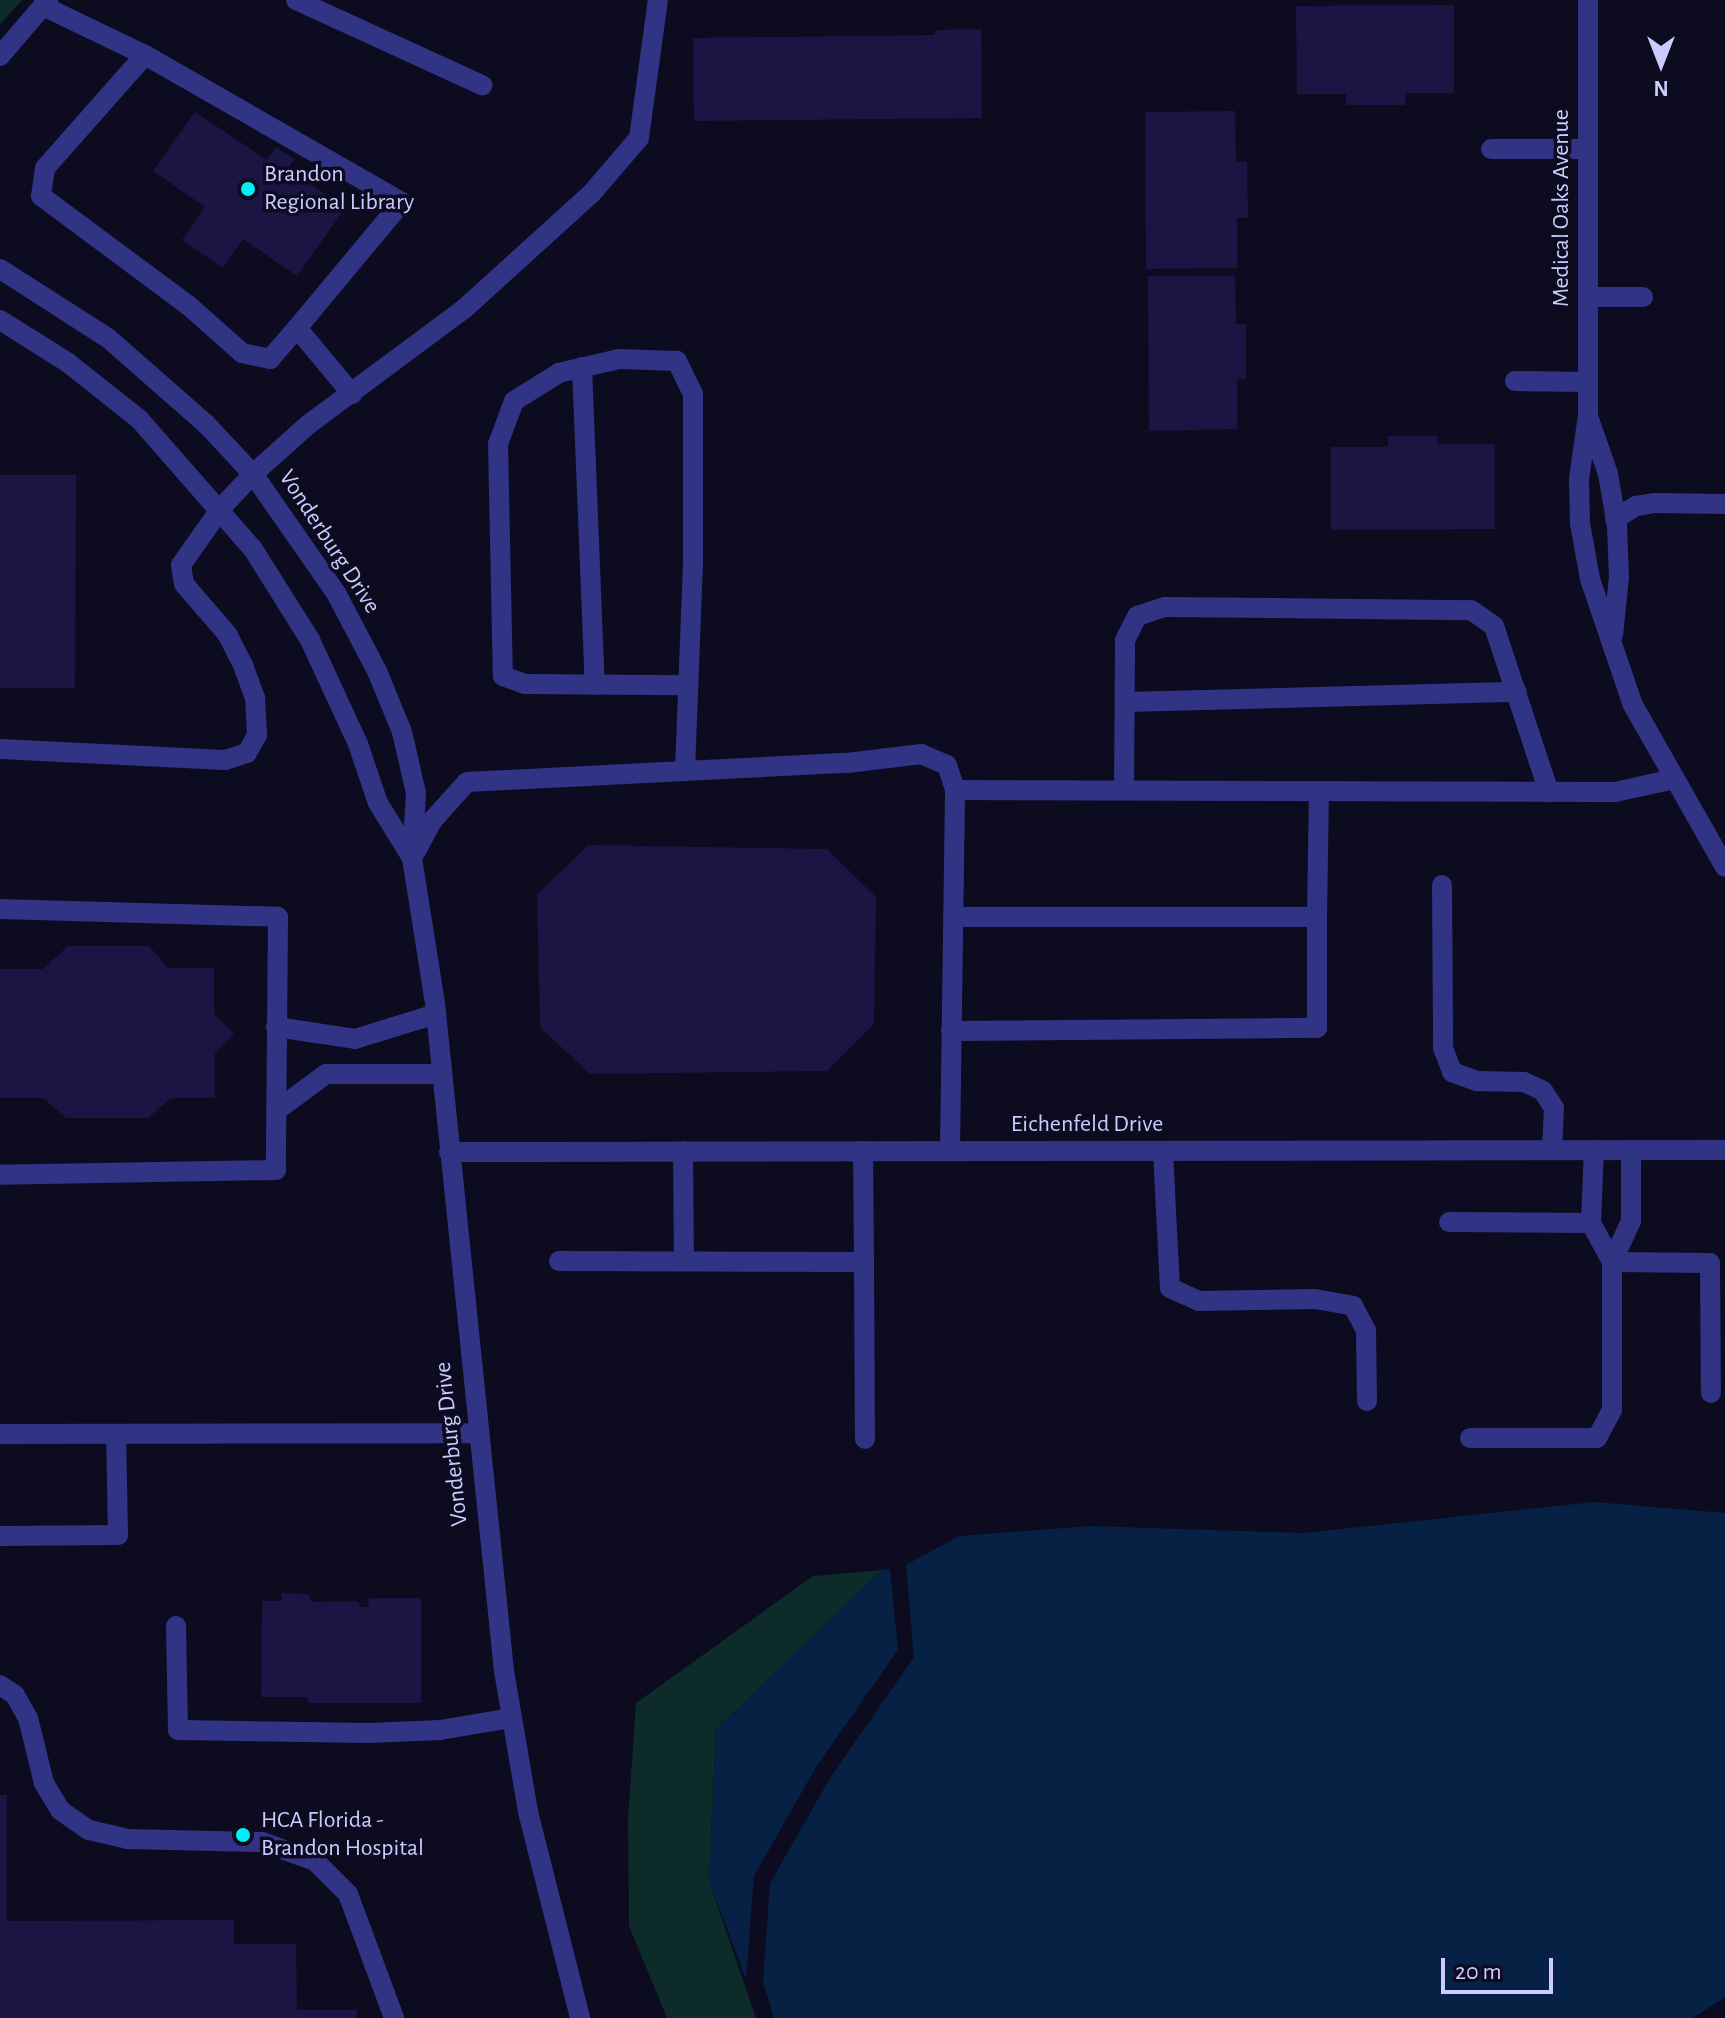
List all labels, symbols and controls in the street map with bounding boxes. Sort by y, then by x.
north arrow [1621,24,1701,104]
text: N [1653,77,1669,99]
street label: Medical Oaks Avenue [1548,109,1576,307]
place label: Brandon Regional Library [264,161,414,217]
marker: Brandon Regional Library [239,180,257,198]
street label: Vonderburg Drive [272,465,386,619]
street label: Eichenfeld Drive [1011,1111,1163,1139]
street label: Vonderburg Drive [429,1360,475,1528]
place label: HCA Florida - Brandon Hospital [261,1807,424,1863]
marker: HCA Florida - Brandon Hospital [232,1824,254,1846]
scale bar [1445,1942,1557,1992]
text: 20 m [1455,1960,1502,1984]

